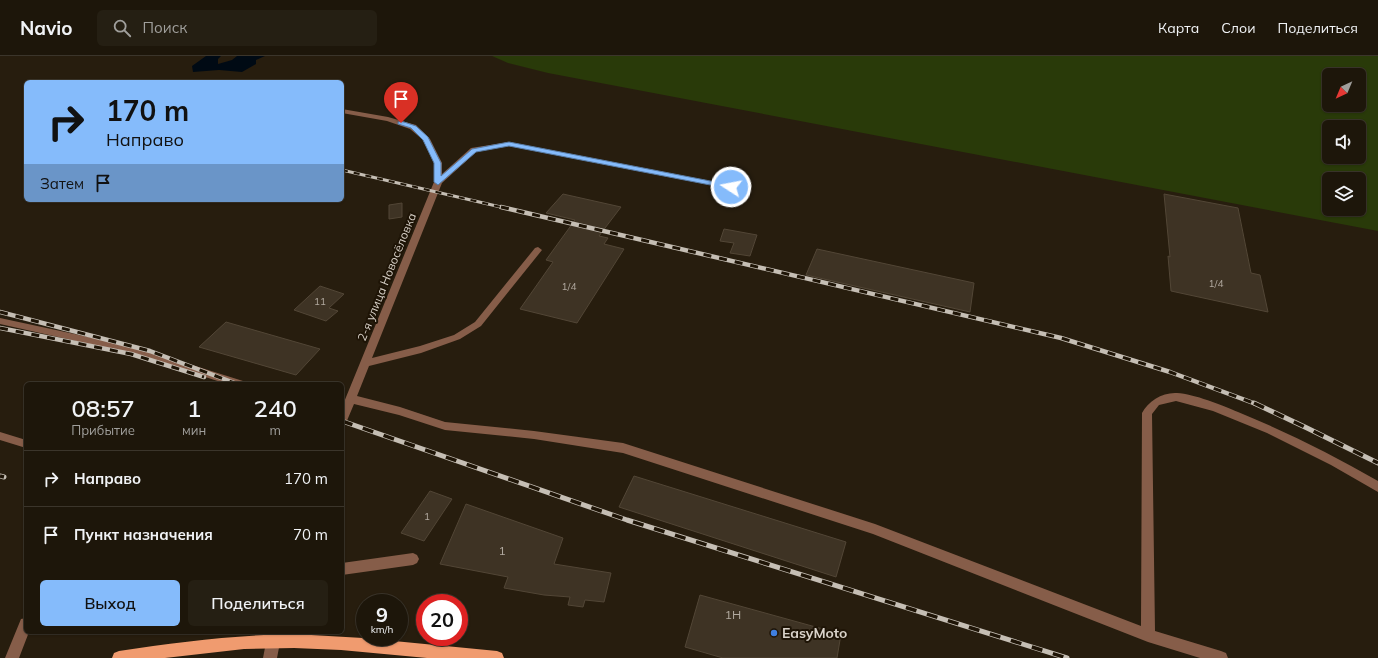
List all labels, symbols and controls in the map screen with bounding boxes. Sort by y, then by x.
search box [97,10,377,46]
text: Navio [20,16,73,40]
icon: search [111,17,133,39]
text: Поиск [143,18,187,37]
text: Карта [1158,19,1199,37]
text: Слои [1221,19,1256,37]
text: Поделиться [1278,19,1358,37]
north arrow [1322,68,1366,112]
map controls [1322,68,1366,216]
pin [384,82,418,123]
icon: arrive [390,88,412,110]
text: 170 m [106,93,189,128]
icon: right [40,96,92,148]
button: sound [1322,120,1366,164]
text: Направо [106,128,184,151]
position arrow [710,166,752,208]
icon: arrive [92,172,114,194]
button: layers [1322,172,1366,216]
text: Затем [40,174,84,193]
street label: 2-я улица Новосёловка [354,210,419,343]
house number: 1/4 [1209,277,1223,290]
house number: 1/4 [562,280,576,293]
house number: 11 [314,295,326,308]
text: 08:57 [71,393,135,423]
text: 1 [187,393,201,423]
text: 240 [254,393,297,423]
text: Прибытие [71,422,135,438]
text: мин [182,422,206,438]
text: m [269,422,281,438]
icon: right [40,468,62,490]
text: Направо [74,469,141,488]
text: 170 m [284,469,328,488]
house number: 1 [424,510,430,523]
icon: arrive [40,524,62,546]
text: Пункт назначения [74,525,213,544]
text: 70 m [293,525,328,544]
house number: 1 [498,543,506,558]
button: Выход [40,580,180,626]
button: Поделиться [188,580,328,626]
speed limit sign: 20 [416,594,468,646]
text: 9 [376,602,388,627]
house number: 1Н [725,607,741,622]
text: km/h [371,623,393,636]
place label: EasyMoto [782,624,847,642]
marker: EasyMoto [769,628,779,638]

